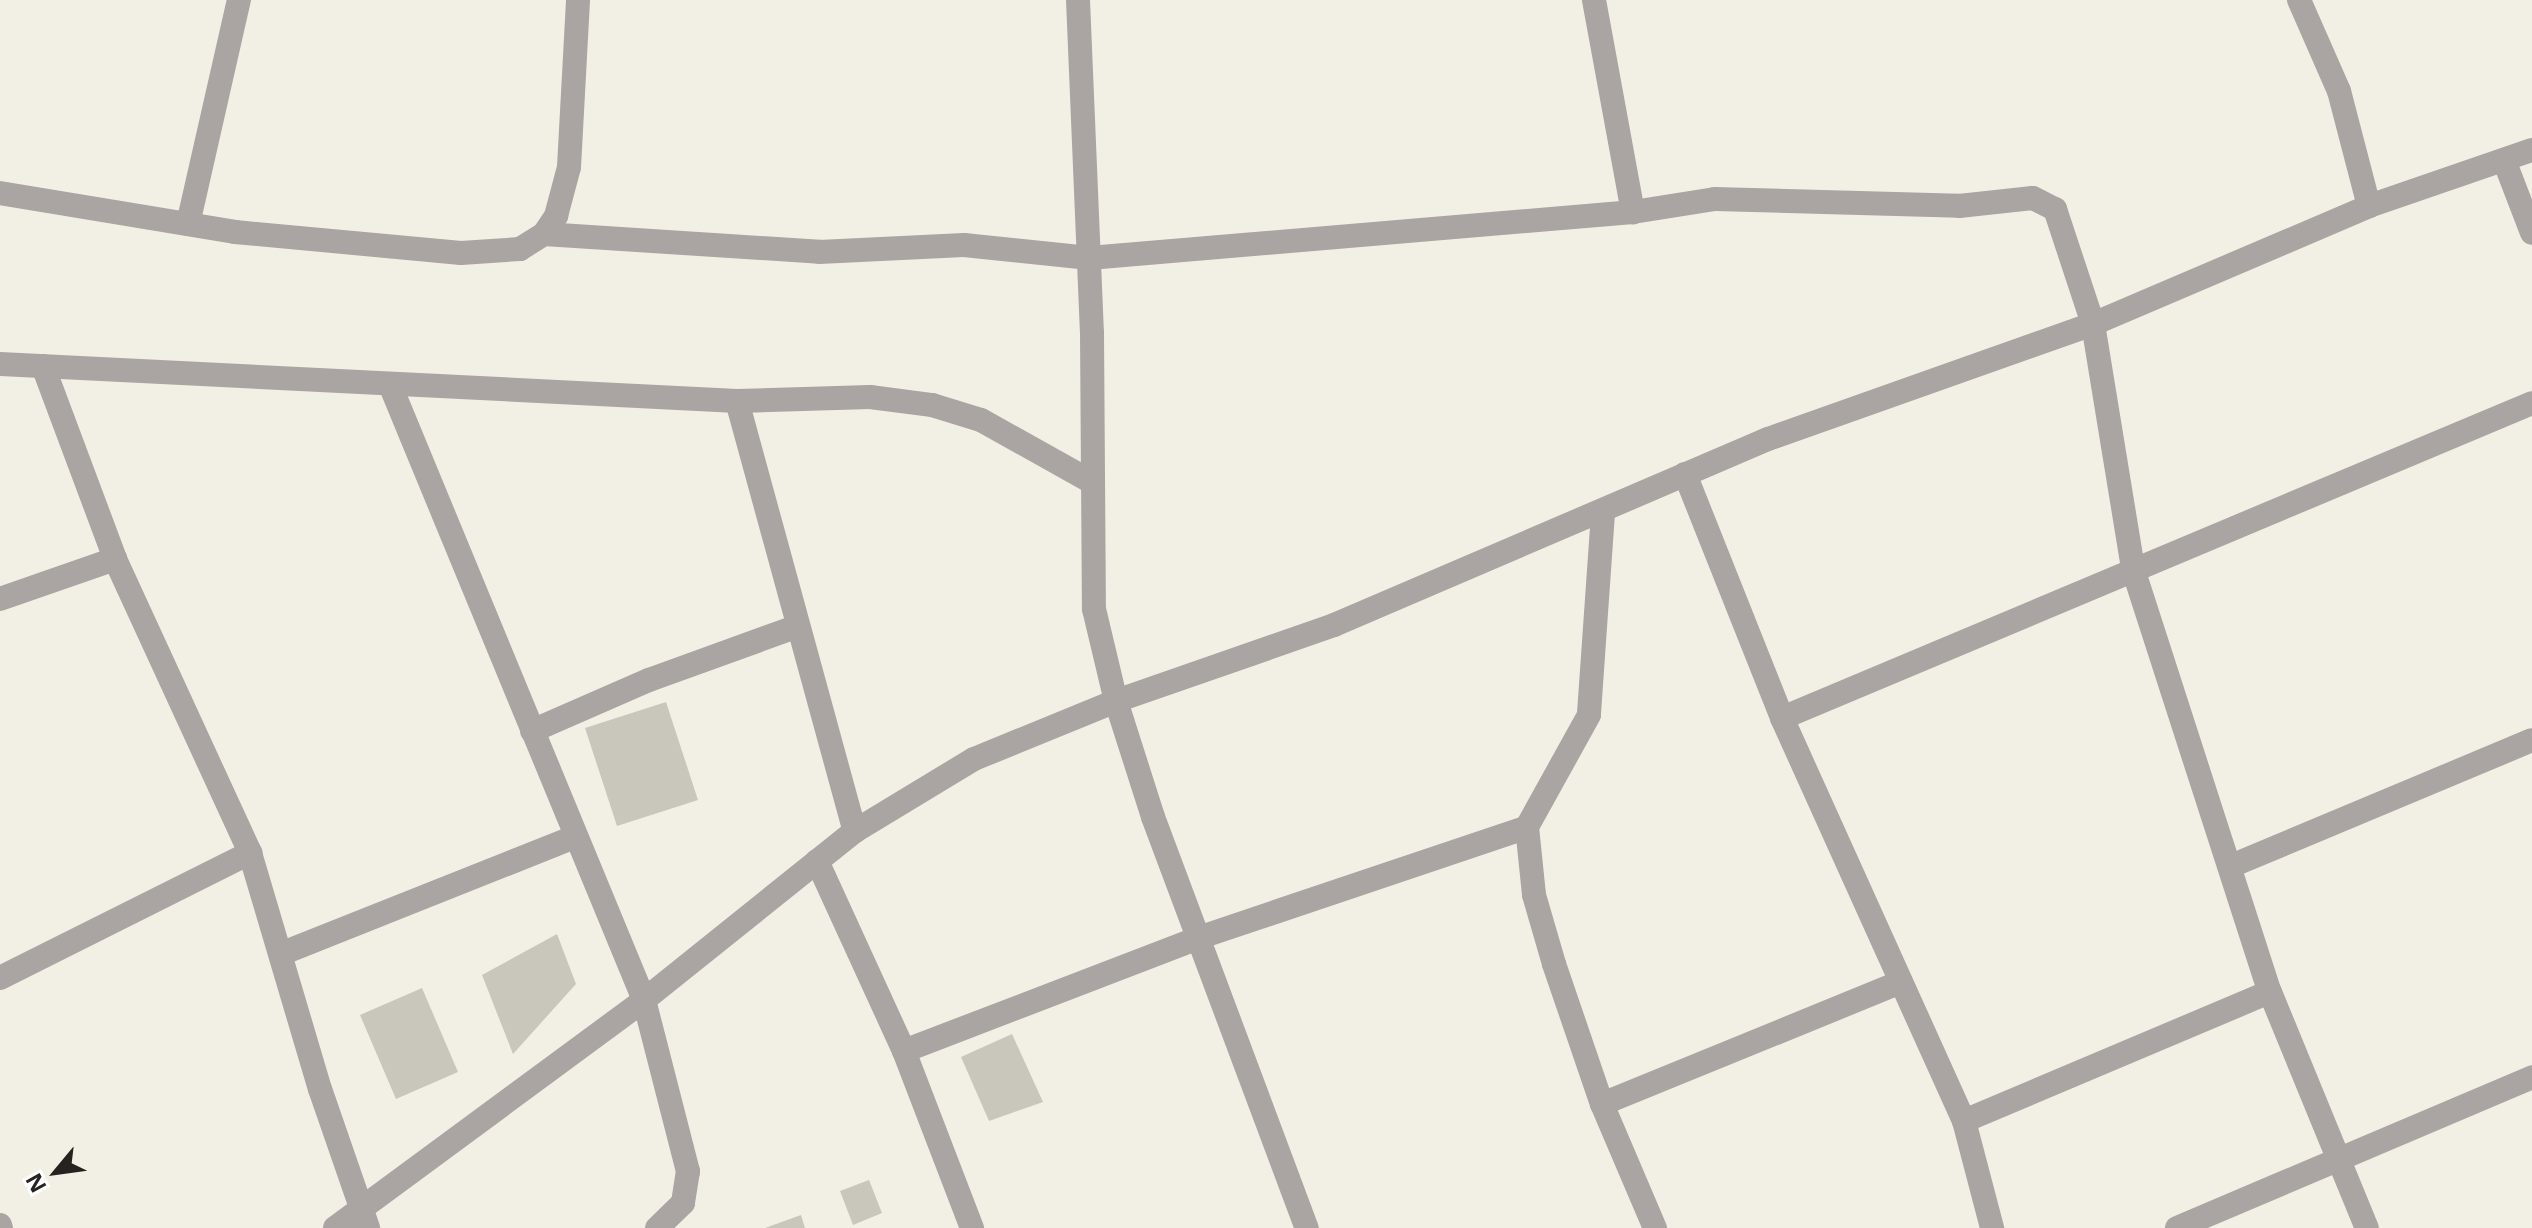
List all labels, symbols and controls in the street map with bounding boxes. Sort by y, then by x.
north arrow [16,1132,96,1212]
text: N [18,1169,52,1199]

